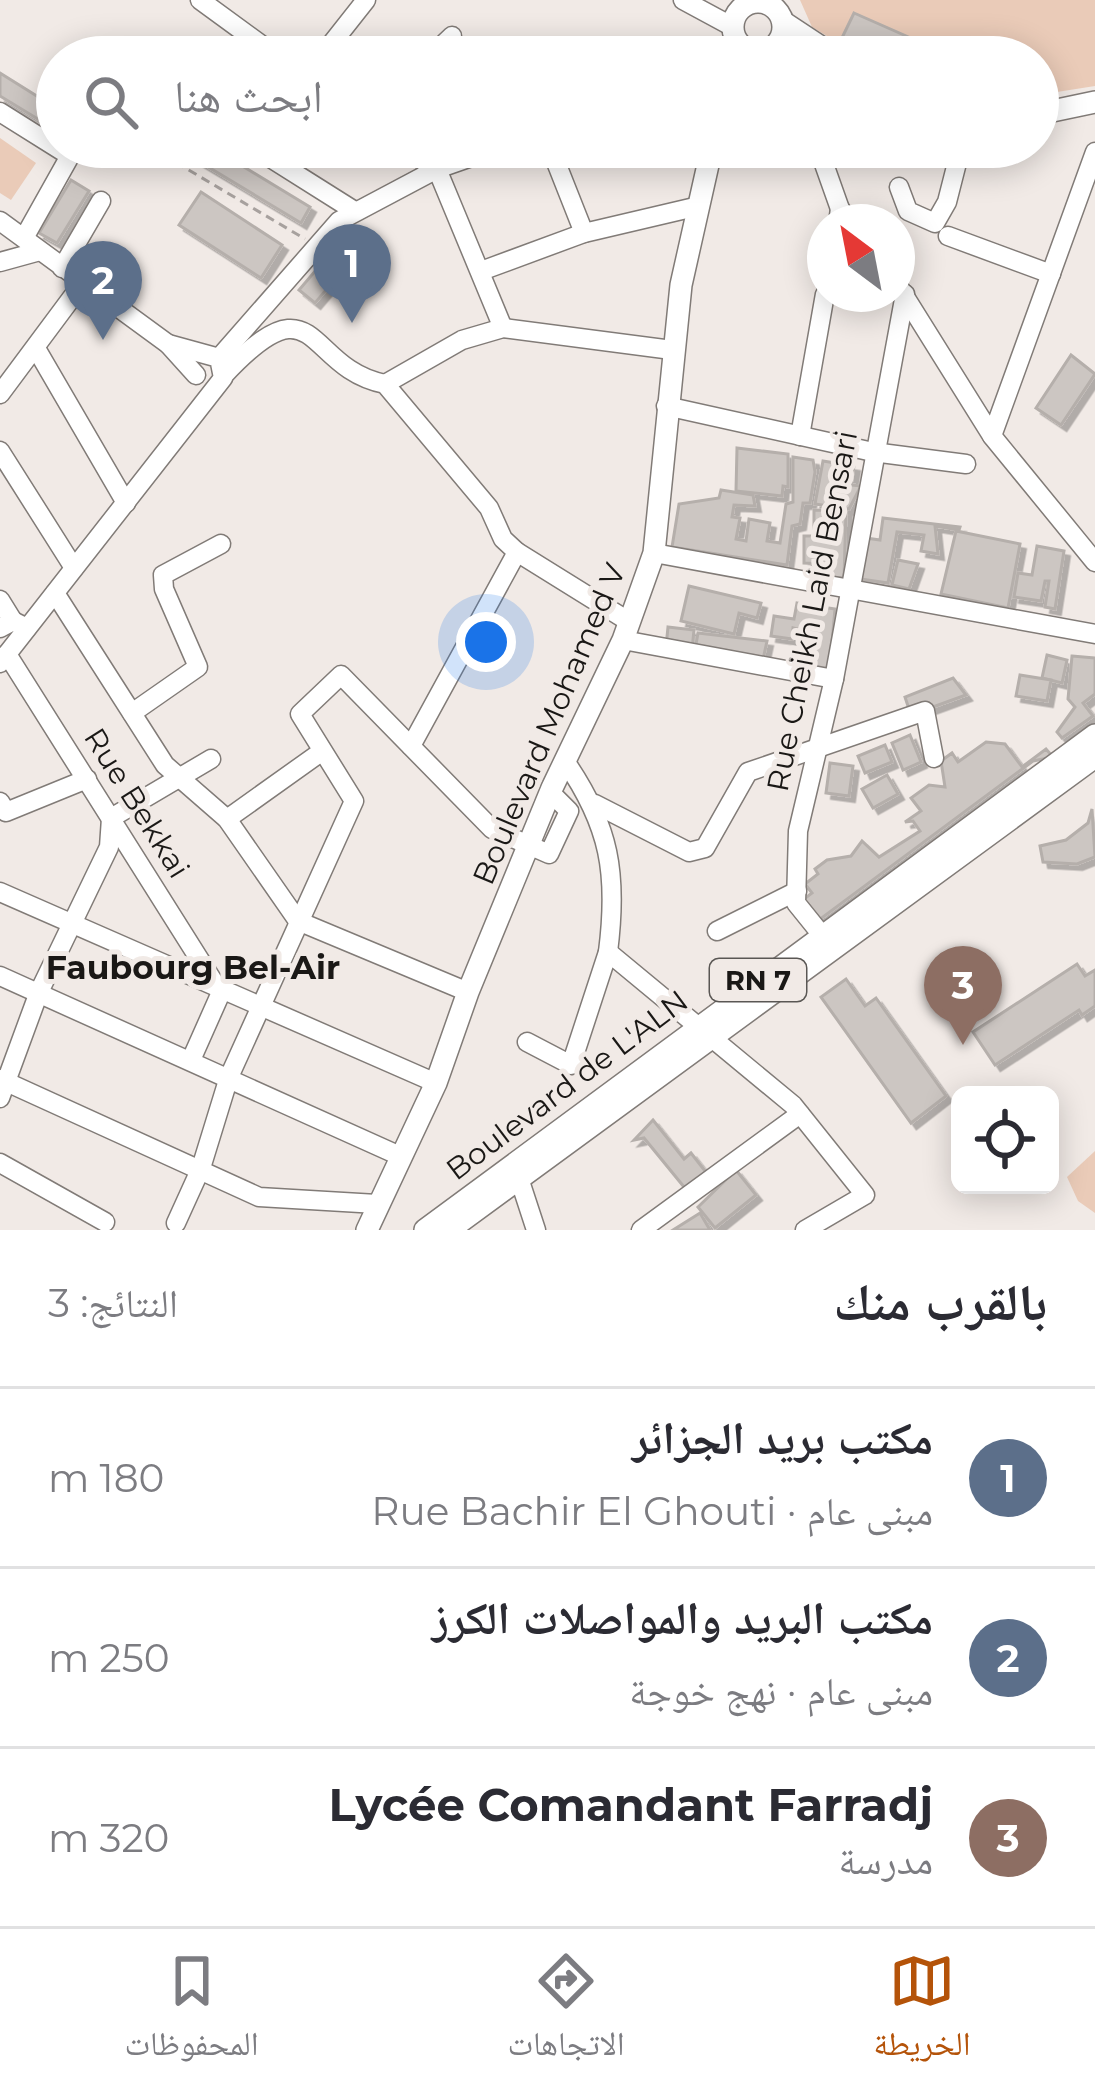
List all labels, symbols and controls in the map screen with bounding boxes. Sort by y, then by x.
search box [36,36,1059,168]
text: ابحث هنا [174,68,323,123]
icon: search [78,69,144,135]
north arrow [807,204,915,312]
pin: 1 [313,224,391,323]
pin: 2 [64,241,142,340]
street label: Rue Cheikh Laid Bensari [759,428,865,794]
street label: Boulevard Mohamed V [465,558,633,890]
your location [456,612,516,672]
street label: Rue Bekkai [76,721,198,885]
pin: 3 [924,946,1002,1045]
district label: Faubourg Bel-Air [46,947,340,987]
road number: RN 7 [710,959,806,1001]
street label: Boulevard de L'ALN [439,982,695,1188]
map controls [951,1086,1059,1194]
button: locate [951,1086,1059,1194]
text: بالقرب منك [834,1271,1047,1333]
text: النتائج: 3 [48,1279,178,1327]
text: مكتب بريد الجزائر [632,1410,933,1465]
text: 180 m [48,1454,164,1502]
text: 1 [1000,1454,1016,1502]
text: مبنى عام · Rue Bachir El Ghouti [371,1487,933,1535]
text: مكتب البريد والمواصلات الكرز [432,1590,933,1645]
text: 250 m [48,1634,170,1682]
text: 2 [997,1634,1020,1682]
text: مبنى عام · نهج خوجة [629,1667,933,1715]
text: Lycée Comandant Farradj [328,1777,933,1832]
text: 320 m [48,1814,169,1862]
text: 3 [996,1814,1020,1862]
text: مدرسة [838,1836,933,1884]
tab: المحفوظات [124,1948,259,2076]
tab: الاتجاهات [507,1948,625,2076]
tab: الخريطة [873,1948,971,2076]

